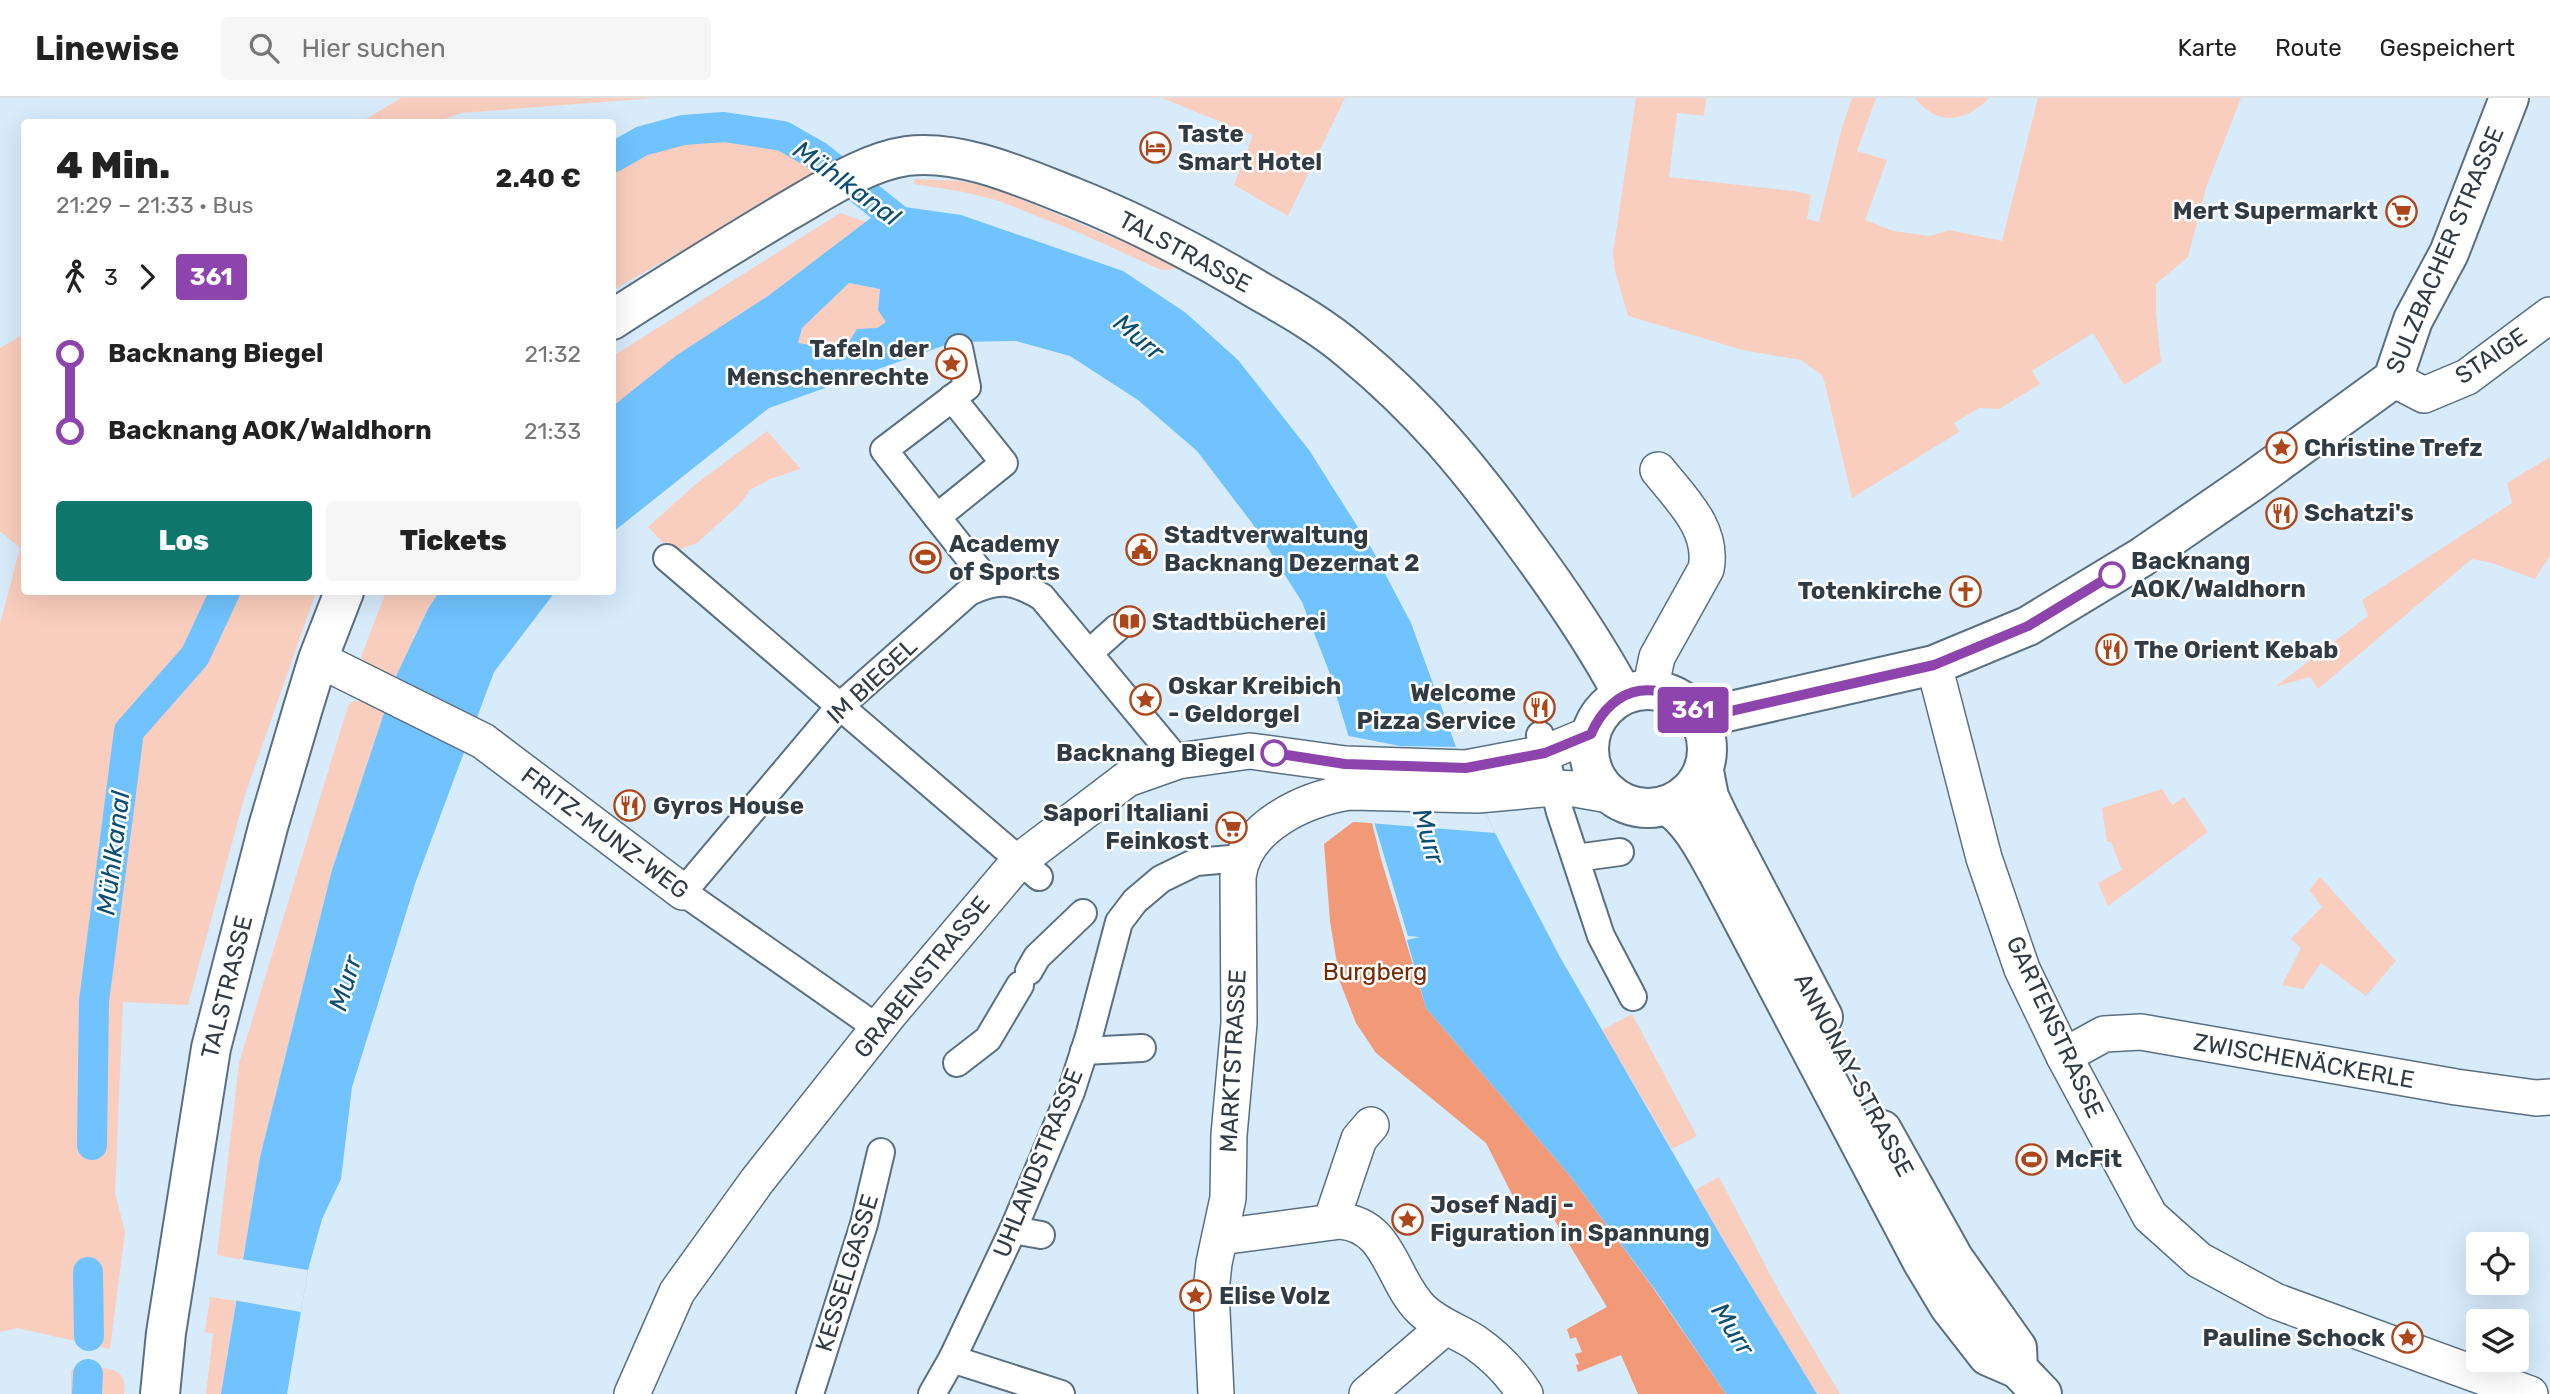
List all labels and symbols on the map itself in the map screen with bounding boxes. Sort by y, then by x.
place label: Taste Smart Hotel [1178,120,1322,176]
street label: SULZBACHER STRASSE [2380,122,2510,378]
hotel icon: Taste Smart Hotel [1138,131,1172,165]
water label: Mühlkanal [787,134,907,233]
supermarket icon: Mert Supermarkt [2384,194,2418,228]
place label: Mert Supermarkt [2173,197,2378,225]
street label: TALSTRASSE [1114,205,1256,299]
water label: Murr [1107,307,1171,368]
street label: STAIGE [2450,322,2532,390]
place label: Tafeln der Menschenrechte [727,335,929,391]
place icon: Tafeln der Menschenrechte [935,346,969,380]
place icon: Christine Trefz [2264,431,2298,465]
place label: Christine Trefz [2304,434,2482,462]
restaurant icon: Schatzi's [2264,496,2298,530]
place label: Schatzi's [2304,499,2414,527]
place label: Stadtverwaltung Backnang Dezernat 2 [1164,521,1420,577]
place label: Academy of Sports [949,530,1060,586]
public building icon: Stadtverwaltung Backnang Dezernat 2 [1124,532,1158,566]
sports icon: Academy of Sports [909,541,943,575]
place label: Backnang AOK/Waldhorn [2131,547,2306,603]
marker: Backnang AOK/Waldhorn [2099,562,2125,588]
church icon: Totenkirche [1948,574,1982,608]
place label: Totenkirche [1798,577,1942,605]
library icon: Stadtbücherei [1112,605,1146,639]
place label: Stadtbücherei [1152,608,1326,636]
street label: IM BIEGEL [821,632,923,730]
restaurant icon: The Orient Kebab [2094,633,2128,667]
place label: The Orient Kebab [2134,636,2338,664]
place label: Oskar Kreibich - Geldorgel [1168,672,1341,728]
place label: Welcome Pizza Service [1356,679,1516,735]
place icon: Oskar Kreibich - Geldorgel [1128,683,1162,717]
line badge: 361 [1653,687,1733,733]
restaurant icon: Welcome Pizza Service [1522,690,1556,724]
place label: Backnang Biegel [1056,739,1255,767]
marker: Backnang Biegel [1261,740,1287,766]
street label: FRITZ-MUNZ-WEG [516,761,694,905]
water label: Mühlkanal [91,789,137,917]
restaurant icon: Gyros House [613,789,647,823]
place label: Gyros House [653,792,804,820]
place label: Sapori Italiani Feinkost [1043,799,1209,855]
water label: Murr [1406,805,1451,868]
supermarket icon: Sapori Italiani Feinkost [1215,810,1249,844]
street label: GRABENSTRASSE [848,890,996,1064]
street label: TALSTRASSE [196,913,258,1061]
street label: GARTENSTRASSE [2001,932,2109,1122]
water label: Murr [322,951,369,1015]
park label: Burgberg [1323,958,1427,986]
street label: ANNONAY-STRASSE [1788,968,1920,1182]
street label: MARKTSTRASSE [1214,969,1252,1153]
street label: ZWISCHENÄCKERLE [2191,1028,2417,1094]
street label: UHLANDSTRASSE [987,1064,1089,1262]
sports icon: McFit [2015,1142,2049,1176]
place label: McFit [2055,1145,2122,1173]
street label: KESSELGASSE [810,1191,884,1355]
place label: Josef Nadj - Figuration in Spannung [1430,1191,1710,1247]
place icon: Josef Nadj - Figuration in Spannung [1390,1202,1424,1236]
place icon: Elise Volz [1179,1279,1213,1313]
place label: Elise Volz [1219,1282,1330,1310]
water label: Murr [1704,1297,1761,1362]
place icon: Pauline Schock [2391,1321,2425,1355]
place label: Pauline Schock [2202,1324,2385,1352]

